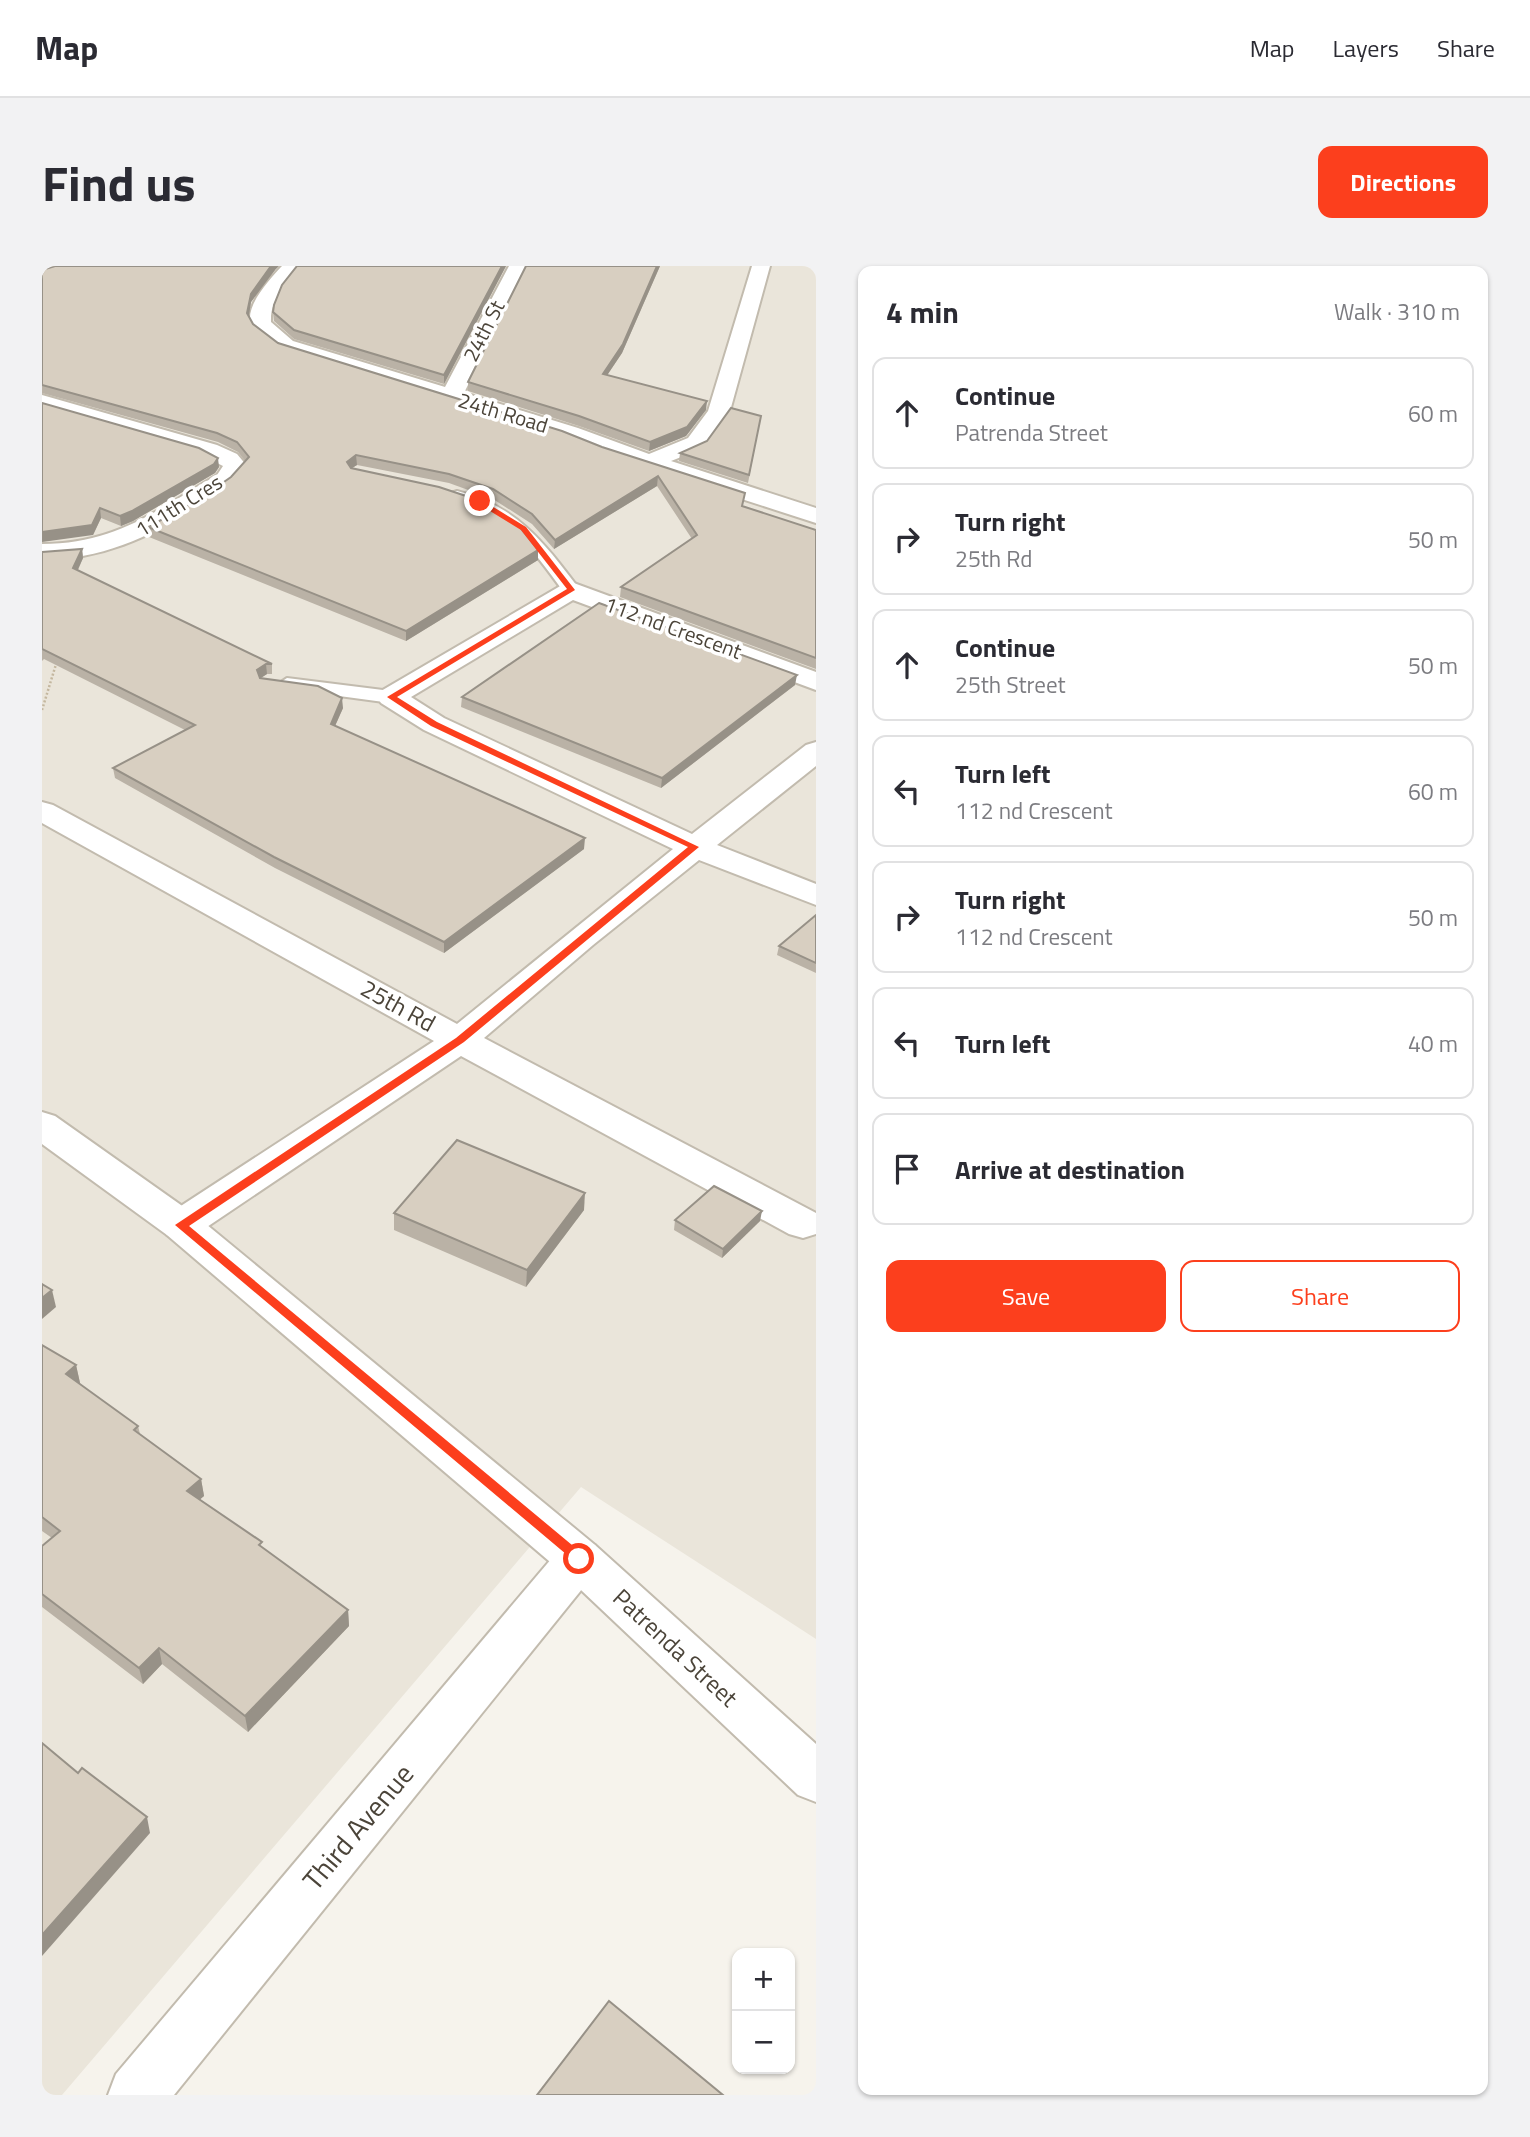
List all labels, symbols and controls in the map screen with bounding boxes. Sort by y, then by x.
text: Map [35,23,98,73]
text: Map [1250,30,1295,66]
text: Layers [1333,30,1399,66]
text: Share [1437,30,1495,66]
text: Find us [42,145,196,220]
button: Directions [1318,146,1488,218]
text: 4 min [886,289,959,335]
street label: 24th St [454,294,512,367]
text: Walk · 310 m [1334,294,1460,329]
text: Continue [955,376,1055,415]
street label: 24th Road [454,383,552,441]
icon: ahead [888,394,926,432]
text: 60 m [1408,396,1458,431]
text: Patrenda Street [955,415,1108,450]
street label: 111th Cres [129,466,228,545]
route end [464,485,495,516]
text: Turn right [955,502,1066,541]
icon: right [888,520,926,558]
text: 50 m [1408,522,1458,557]
text: 25th Rd [955,541,1032,576]
street label: 112 nd Crescent [600,587,747,667]
text: Continue [955,628,1055,667]
icon: ahead [888,646,926,684]
text: 50 m [1408,648,1458,683]
text: 25th Street [955,667,1066,702]
text: Turn left [955,754,1050,793]
icon: left [888,772,926,810]
text: 60 m [1408,774,1458,809]
text: 112 nd Crescent [955,793,1113,828]
text: Turn right [955,880,1066,919]
icon: right [888,898,926,936]
text: 50 m [1408,900,1458,935]
text: 112 nd Crescent [955,919,1113,954]
street label: 25th Rd [354,970,443,1040]
icon: left [888,1024,926,1062]
text: Turn left [955,1024,1050,1063]
text: 40 m [1408,1026,1458,1061]
icon: arrive [888,1150,926,1188]
text: Arrive at destination [955,1150,1185,1189]
button: Save [886,1260,1166,1332]
button: Share [1180,1260,1460,1332]
route start [563,1543,594,1574]
street label: Patrenda Street [605,1580,747,1715]
street label: Third Avenue [292,1754,424,1899]
map controls [732,1948,795,2074]
button: + [732,1948,795,2011]
button: − [732,2011,795,2074]

